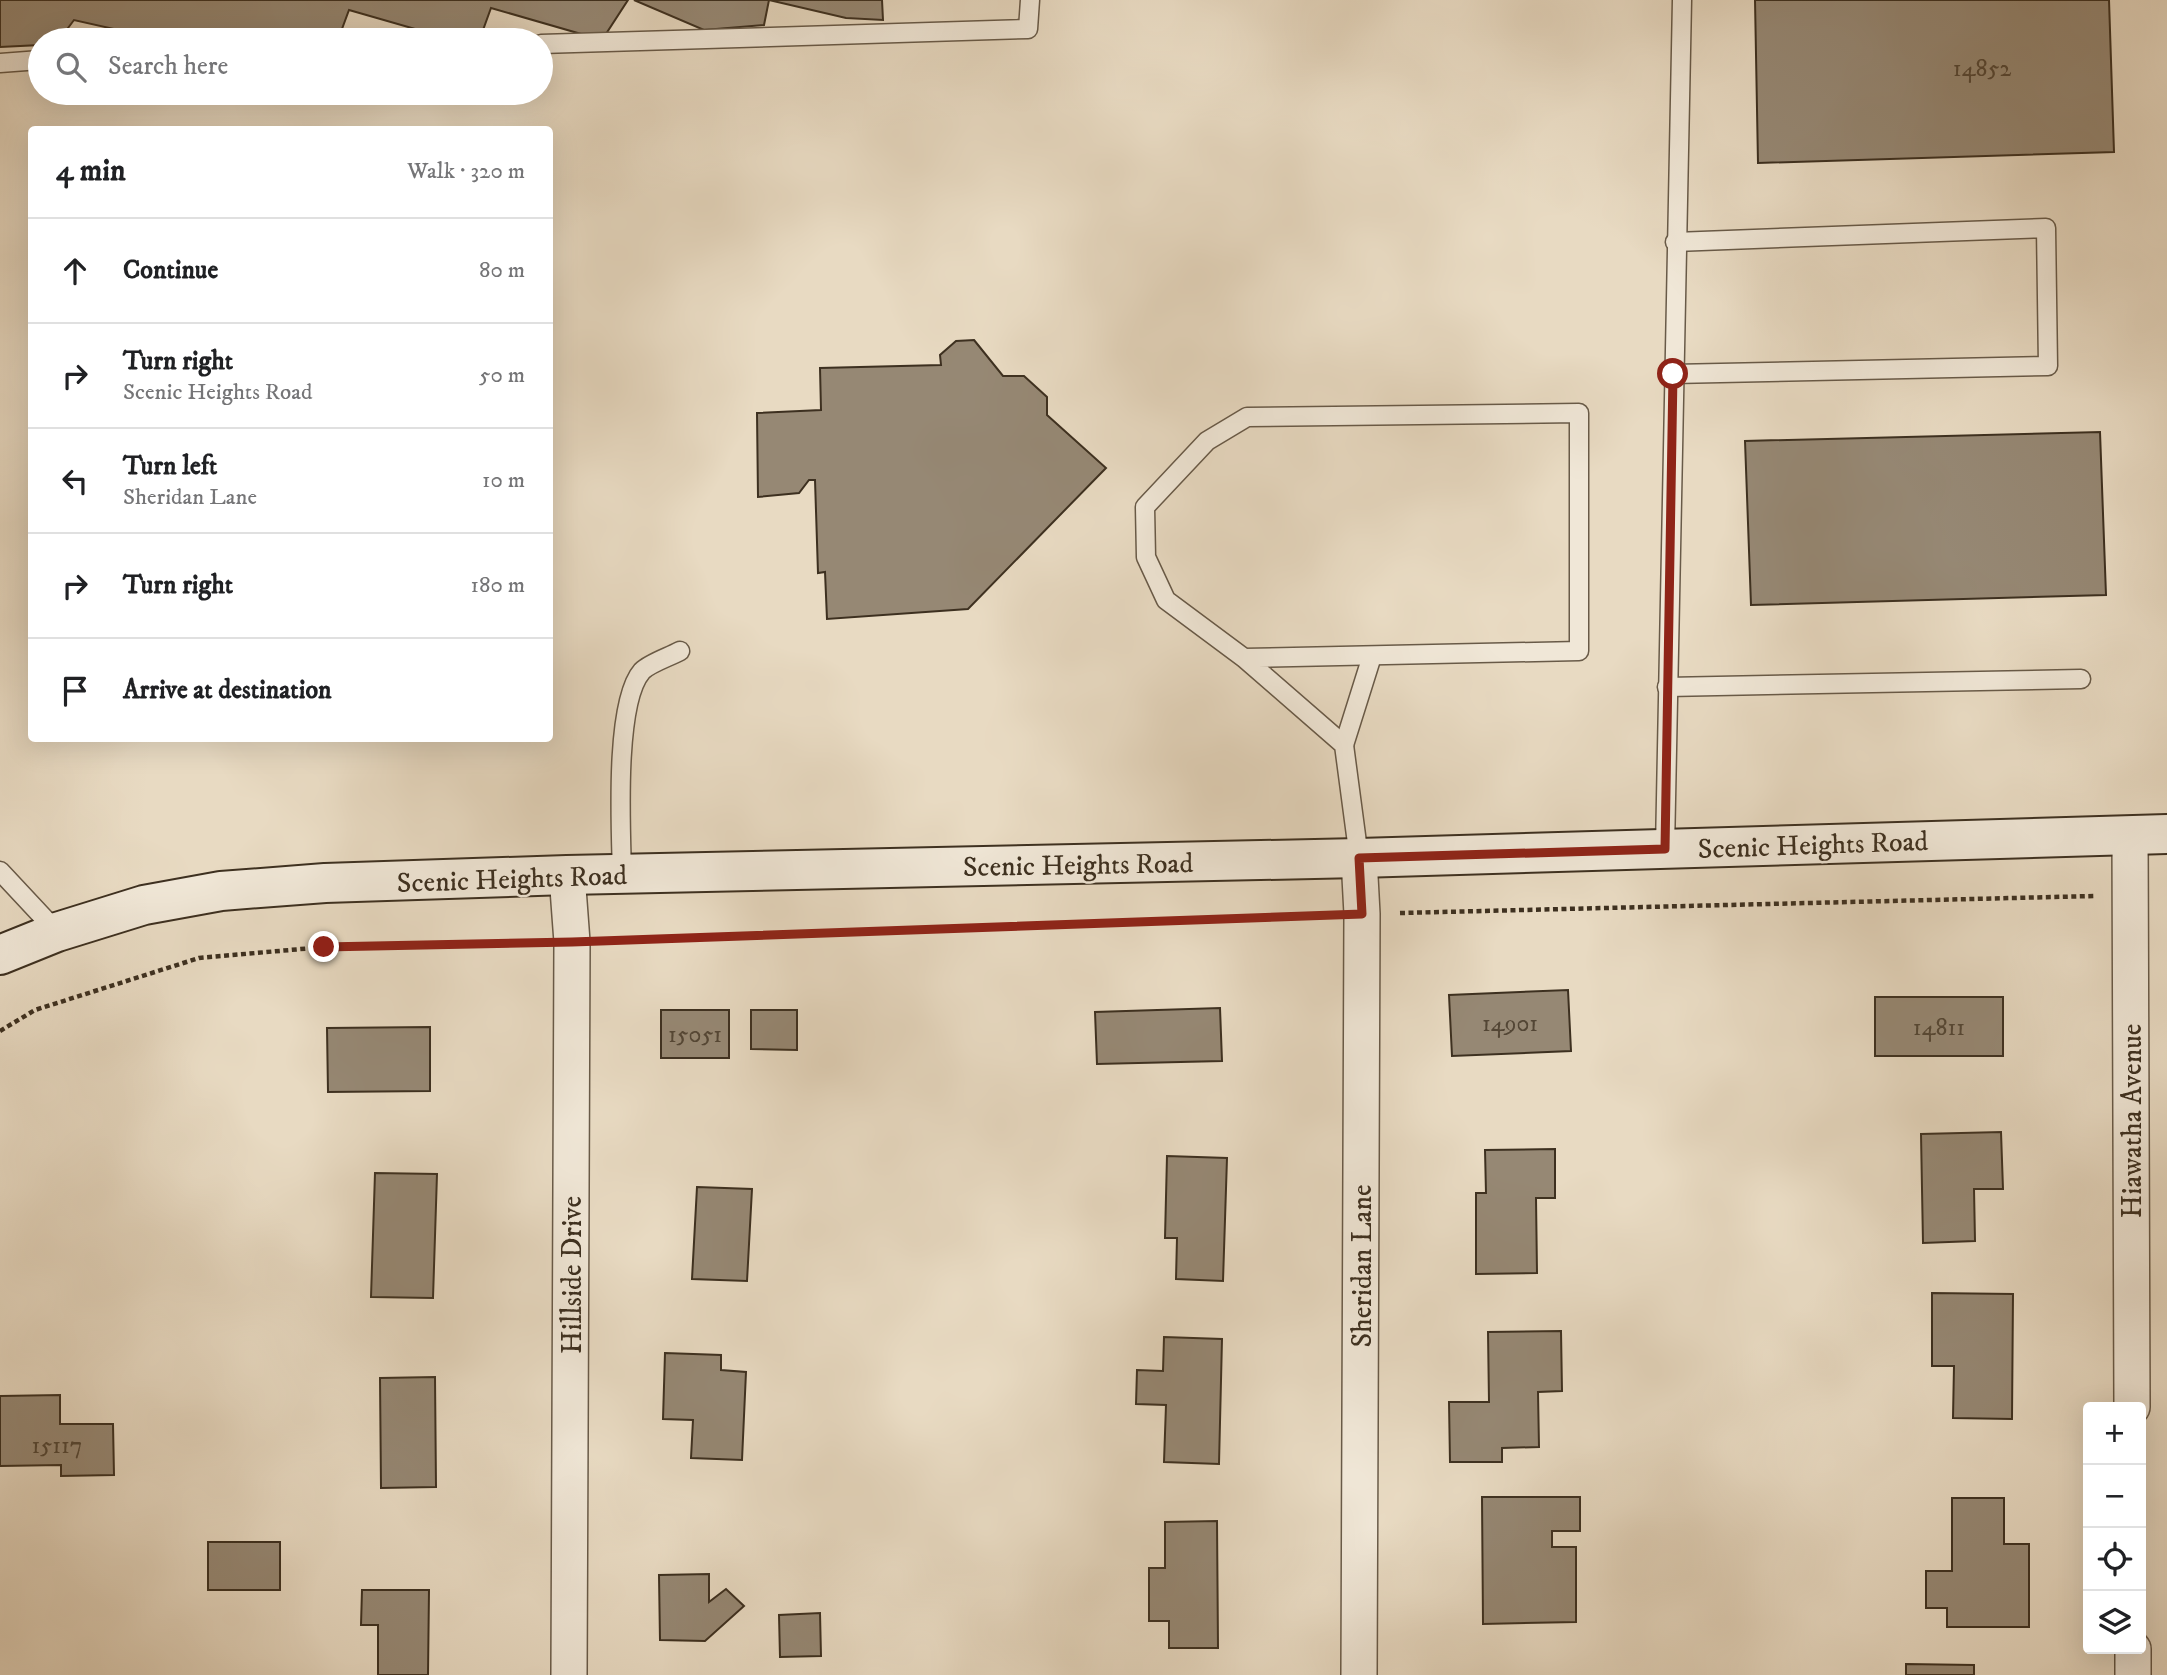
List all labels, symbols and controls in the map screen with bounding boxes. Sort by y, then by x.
search box [28,28,553,105]
icon: search [52,48,90,86]
text: Search here [108,50,228,83]
house number: 14852 [1953,54,2011,84]
text: 4 min [56,153,126,190]
text: Walk · 320 m [407,157,525,186]
icon: ahead [56,252,94,290]
text: Continue [123,254,218,287]
text: 80 m [479,256,525,285]
text: Turn right [123,345,233,378]
icon: right [56,357,94,395]
route start [1657,358,1688,389]
text: 50 m [479,361,525,390]
text: Scenic Heights Road [123,378,312,407]
text: Turn left [123,450,217,483]
icon: left [56,462,94,500]
text: 10 m [482,466,525,495]
text: Sheridan Lane [123,483,257,512]
icon: right [56,567,94,605]
text: Turn right [123,569,233,602]
text: 180 m [470,571,525,600]
icon: arrive [56,672,94,710]
text: Arrive at destination [123,674,332,707]
street label: Scenic Heights Road [1697,824,1929,867]
street label: Scenic Heights Road [962,846,1194,885]
street label: Scenic Heights Road [396,858,628,901]
route end [308,931,339,962]
house number: 14901 [1482,1009,1538,1039]
house number: 14811 [1913,1013,1965,1043]
house number: 15051 [668,1020,722,1050]
street label: Hiawatha Avenue [2115,1024,2150,1218]
street label: Sheridan Lane [1345,1184,1380,1348]
street label: Hillside Drive [555,1196,590,1354]
map controls [2083,1402,2146,1654]
button: + [2083,1402,2146,1465]
house number: 15117 [32,1431,82,1461]
button: − [2083,1465,2146,1528]
button: locate [2083,1528,2146,1591]
button: layers [2083,1591,2146,1654]

